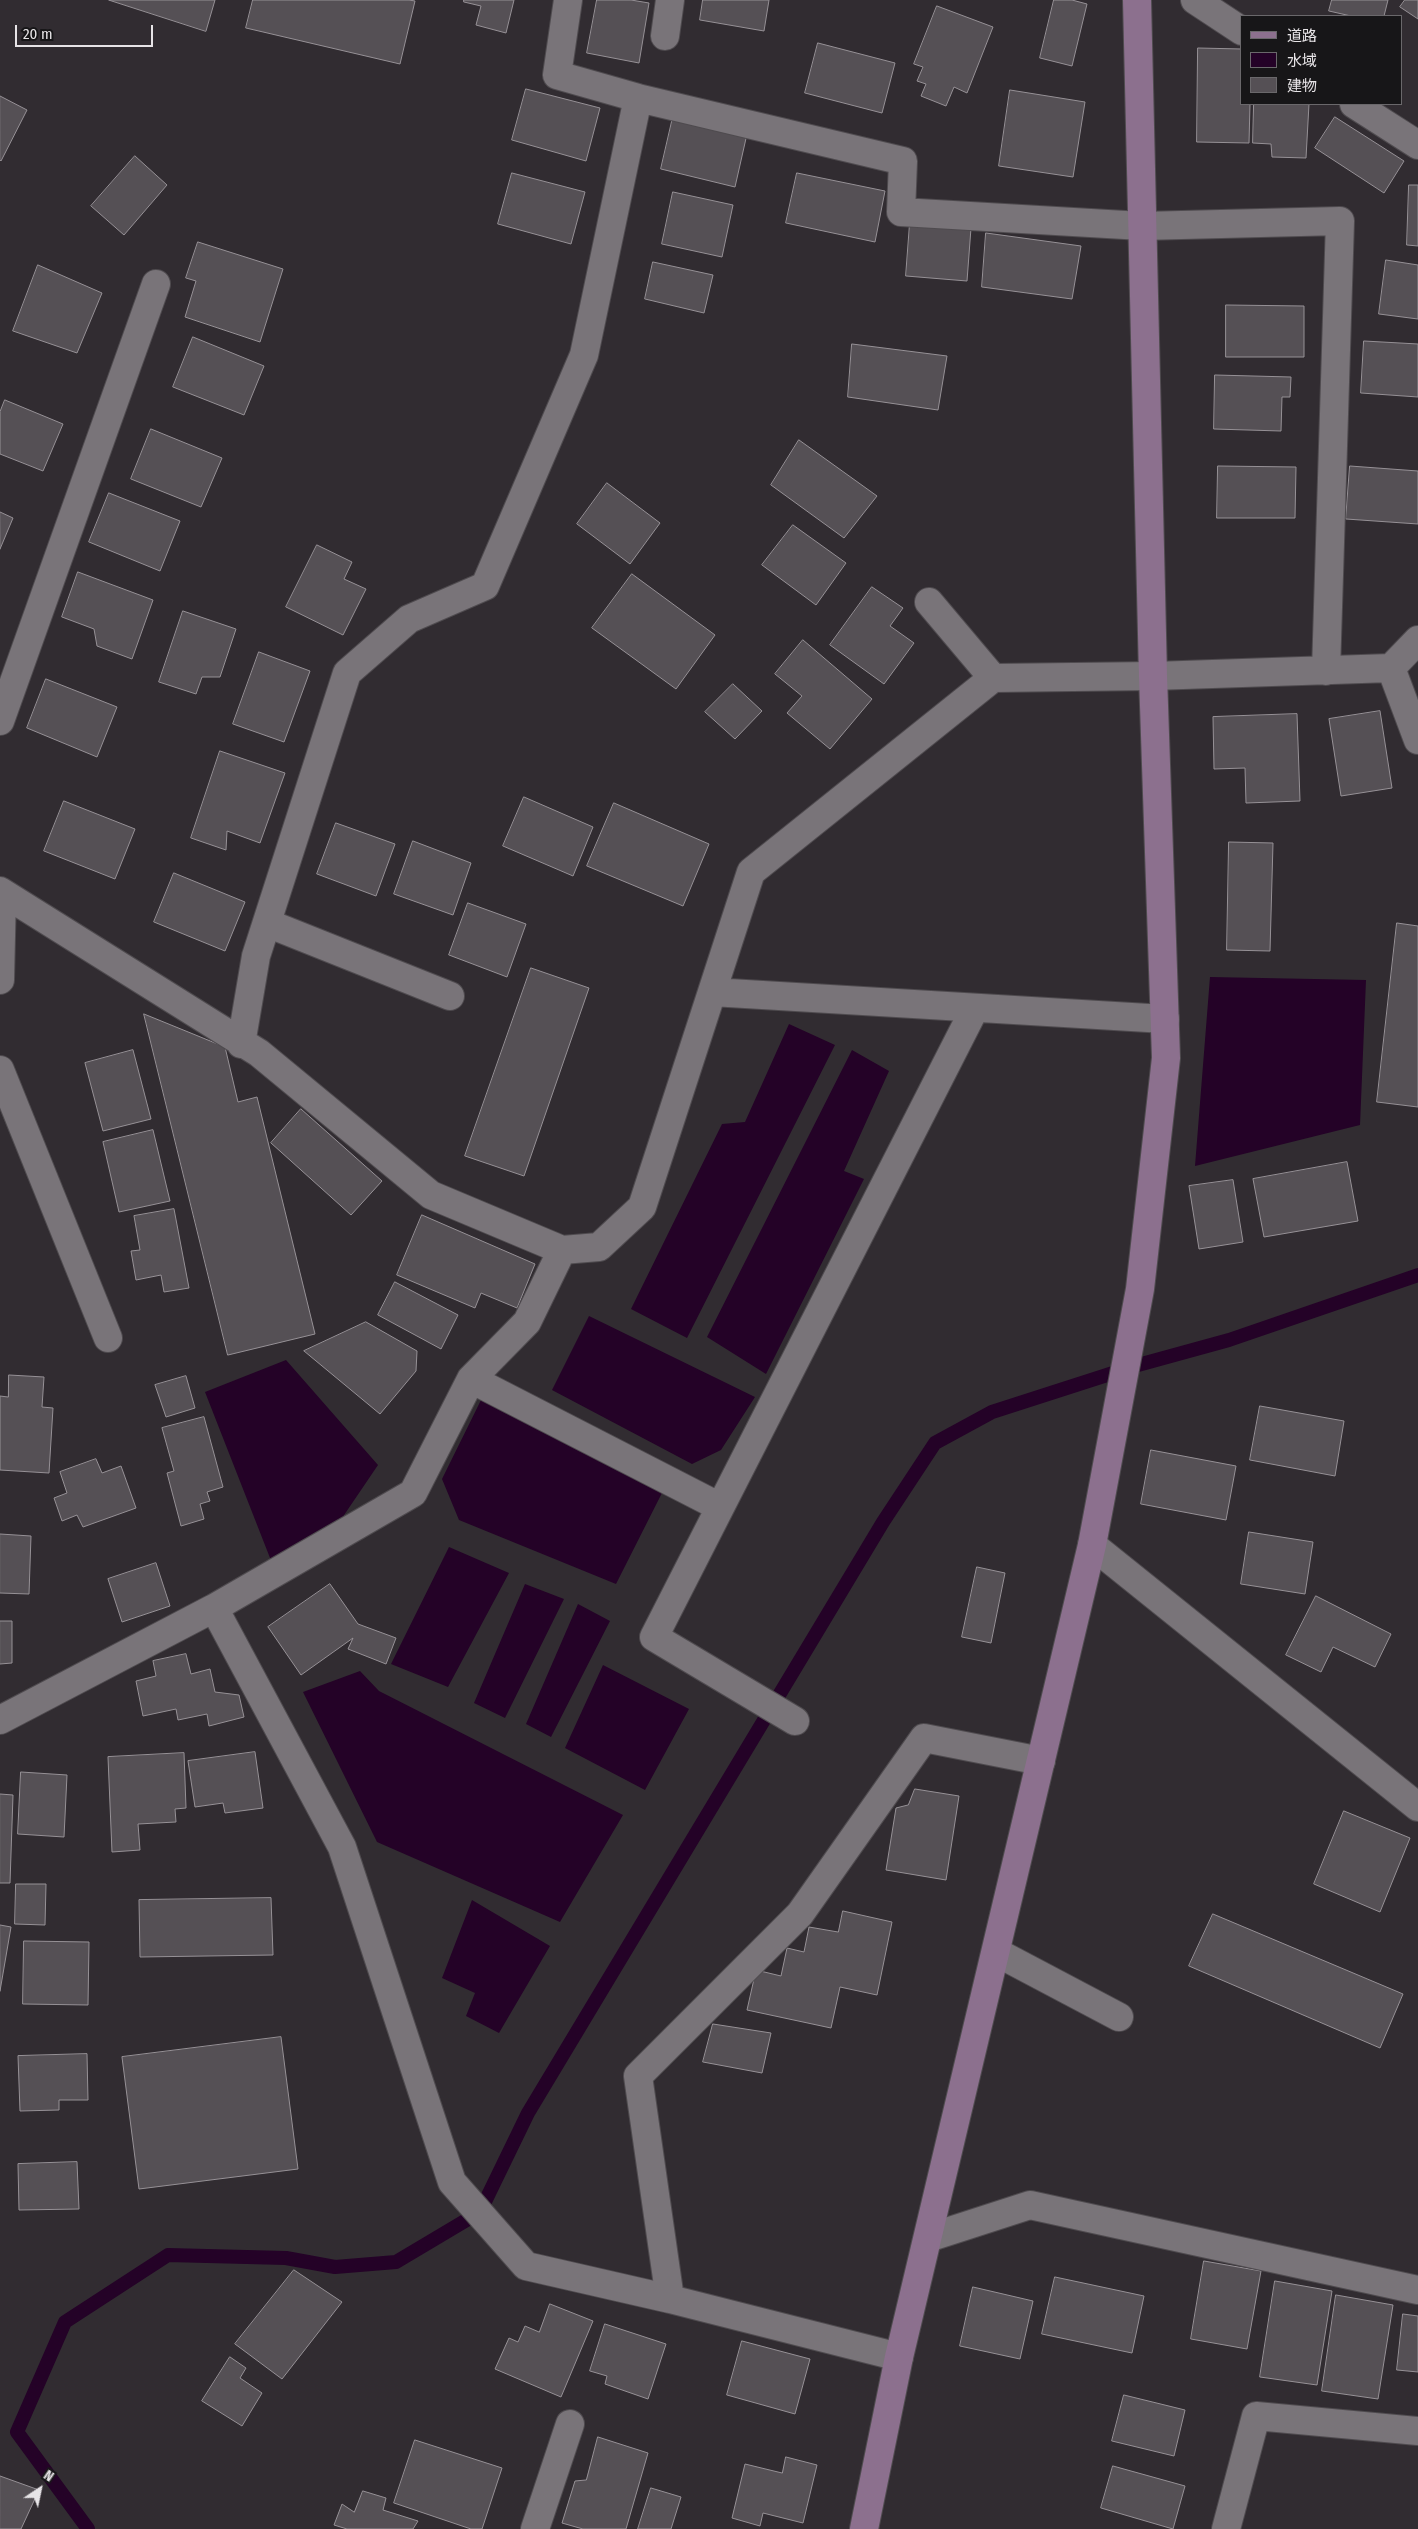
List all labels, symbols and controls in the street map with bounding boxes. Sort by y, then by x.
scale bar [18,15,155,47]
legend [1240,15,1403,105]
text: 20 m [23,25,53,43]
text: 道路 [1287,27,1317,45]
text: 水域 [1287,52,1317,70]
text: 建物 [1287,77,1317,95]
north arrow [15,2464,65,2514]
text: N [40,2467,57,2486]

